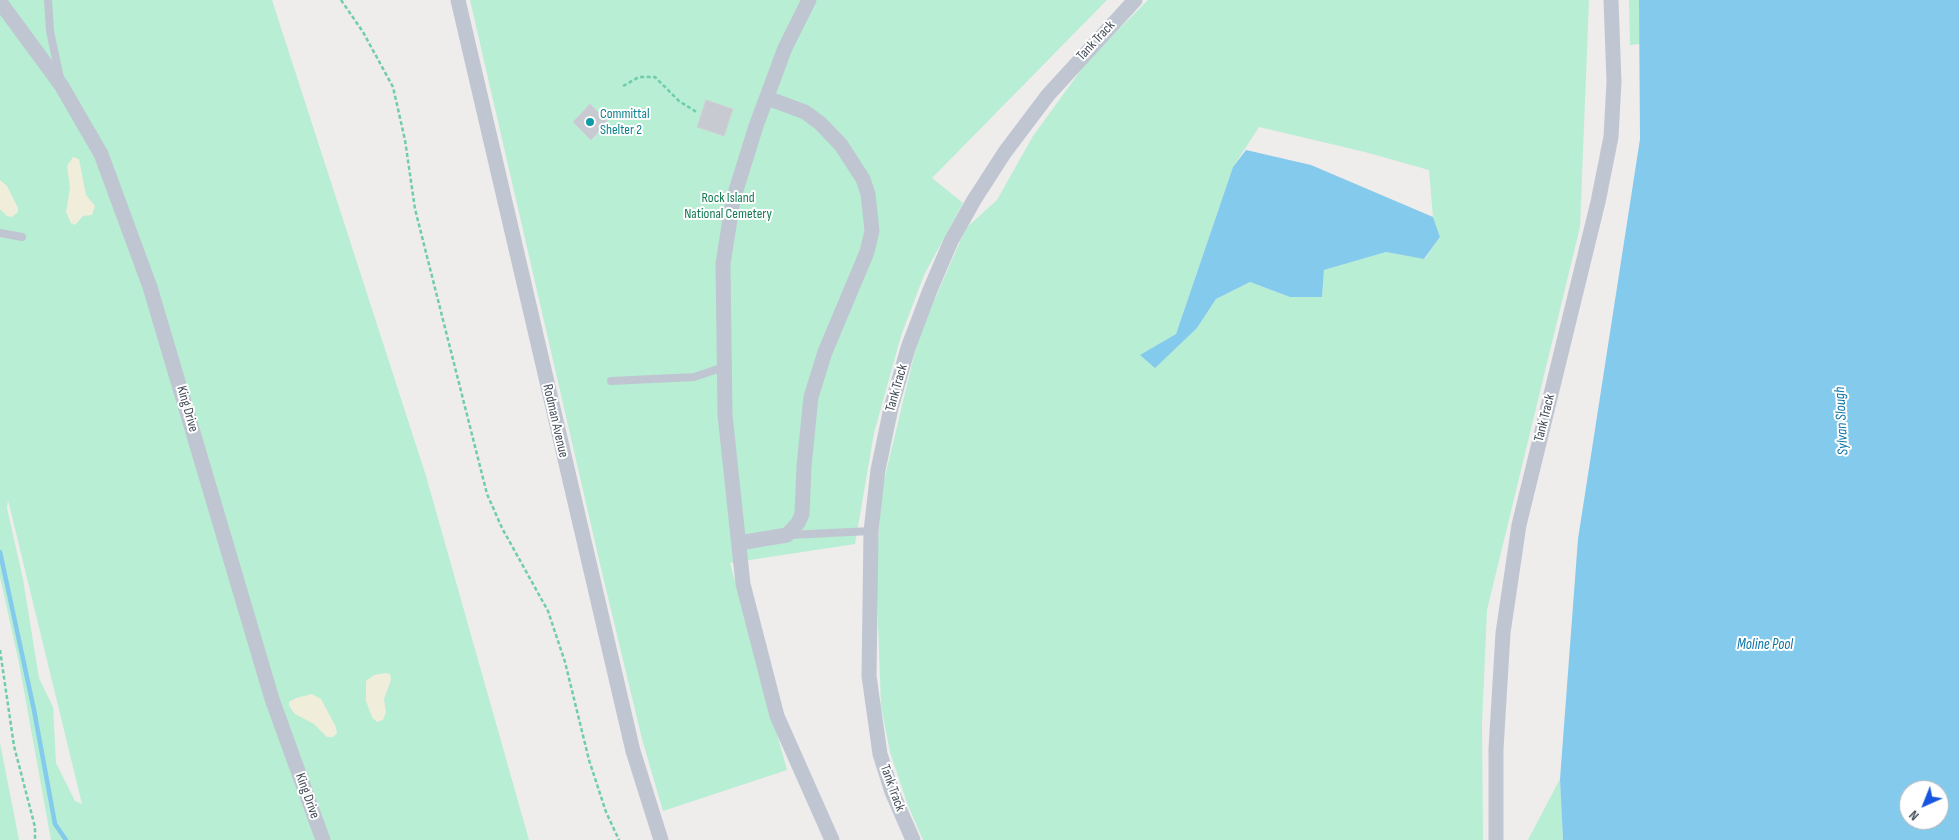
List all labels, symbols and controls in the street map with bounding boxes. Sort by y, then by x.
street label: Tank Track [1073,18,1119,64]
place label: Committal Shelter 2 [600,106,650,138]
marker: Committal Shelter 2 [584,116,596,128]
park label: Rock Island National Cemetery [684,190,772,222]
street label: Tank Track [882,362,912,414]
street label: Rodman Avenue [538,383,572,459]
street label: King Drive [172,384,202,434]
water label: Sylvan Slough [1831,386,1853,456]
street label: Tank Track [1531,392,1559,444]
water label: Moline Pool [1737,636,1793,654]
street label: Tank Track [876,762,908,814]
street label: King Drive [291,771,323,821]
north arrow [1899,780,1949,830]
text: N [1905,807,1923,824]

